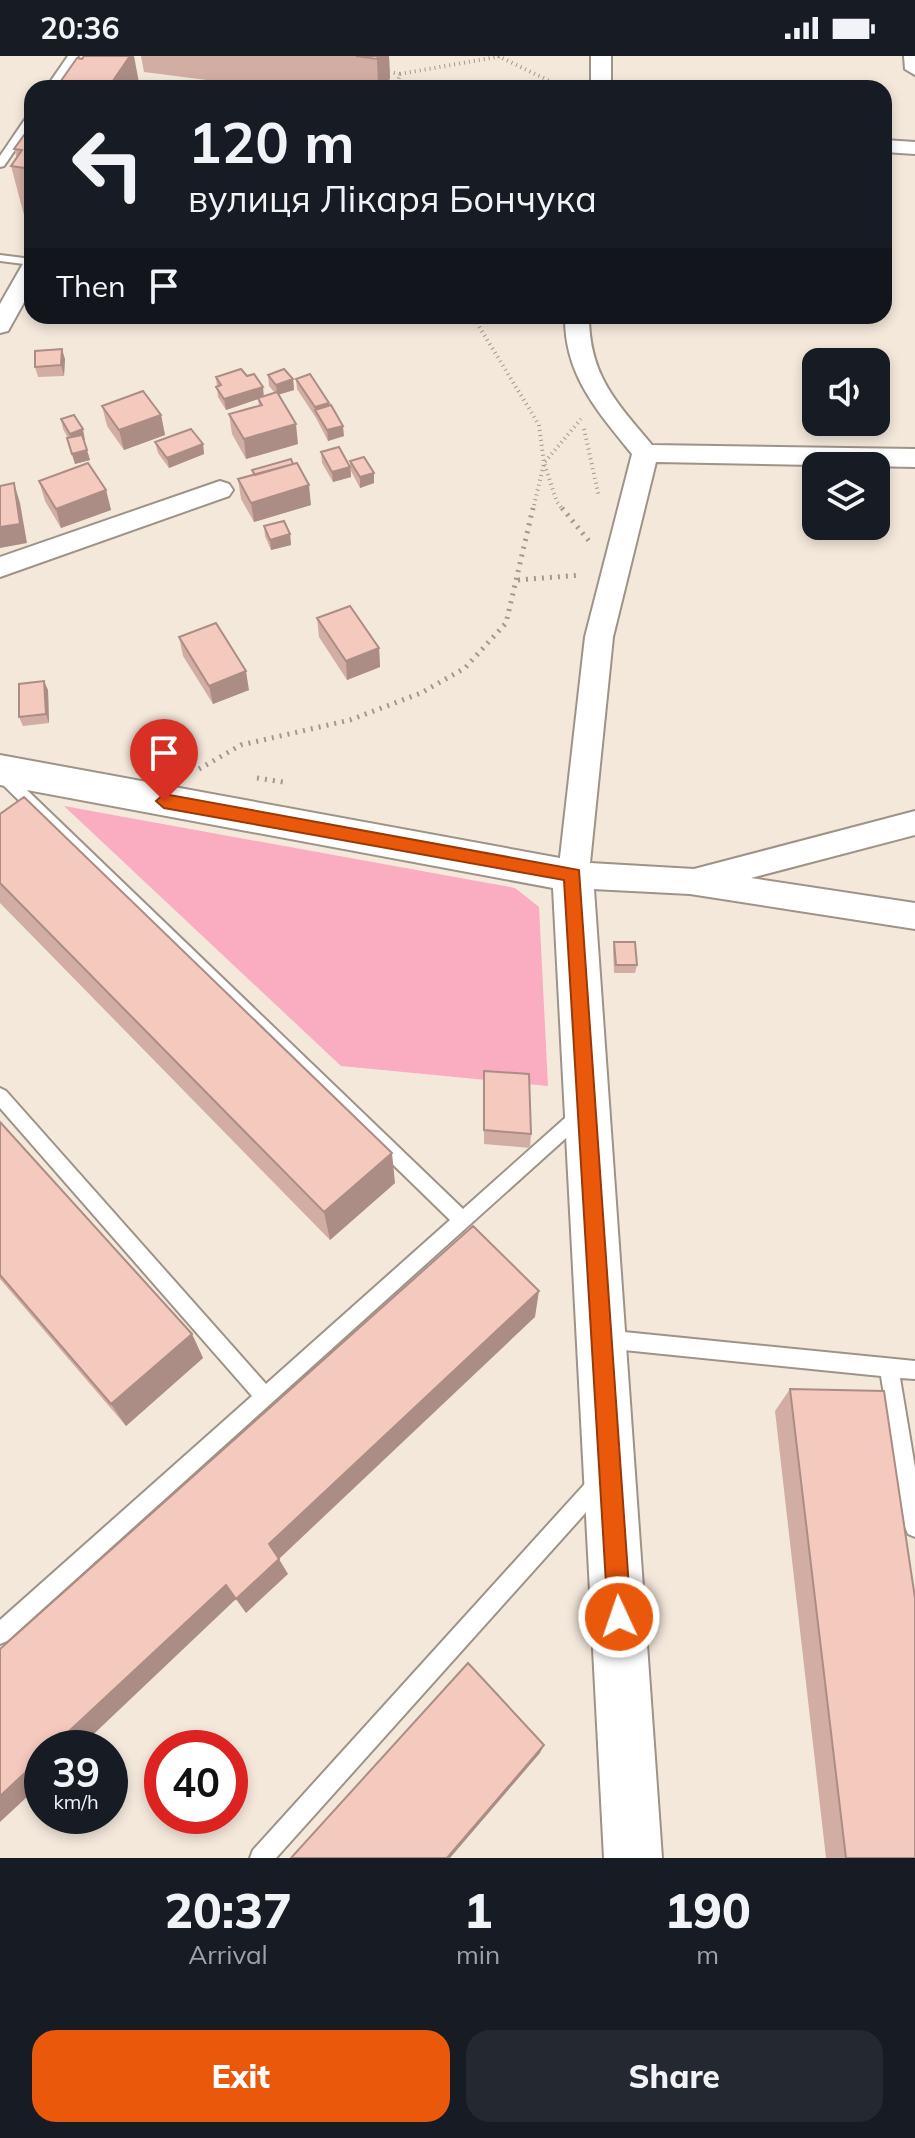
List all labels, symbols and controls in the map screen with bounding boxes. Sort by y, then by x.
text: 20:36 [40,9,119,47]
text: 120 m [188,107,355,177]
icon: left [56,112,160,216]
text: вулиця Лікаря Бончука [188,176,597,221]
icon: arrive [142,264,186,308]
text: Then [56,267,126,305]
map controls [802,348,890,540]
button: sound [802,348,890,436]
button: layers [802,452,890,540]
pin [130,719,198,801]
icon: arrive [142,731,186,775]
position arrow [577,1575,661,1659]
speed limit sign: 40 [144,1730,248,1834]
text: 39 [52,1747,100,1797]
text: km/h [53,1789,99,1814]
text: 20:37 [164,1880,292,1940]
text: 1 [464,1880,493,1940]
text: 190 [664,1880,751,1940]
text: Arrival [188,1938,268,1971]
text: min [456,1938,500,1971]
text: m [696,1938,719,1971]
button: Exit [32,2030,450,2122]
button: Share [466,2030,883,2122]

